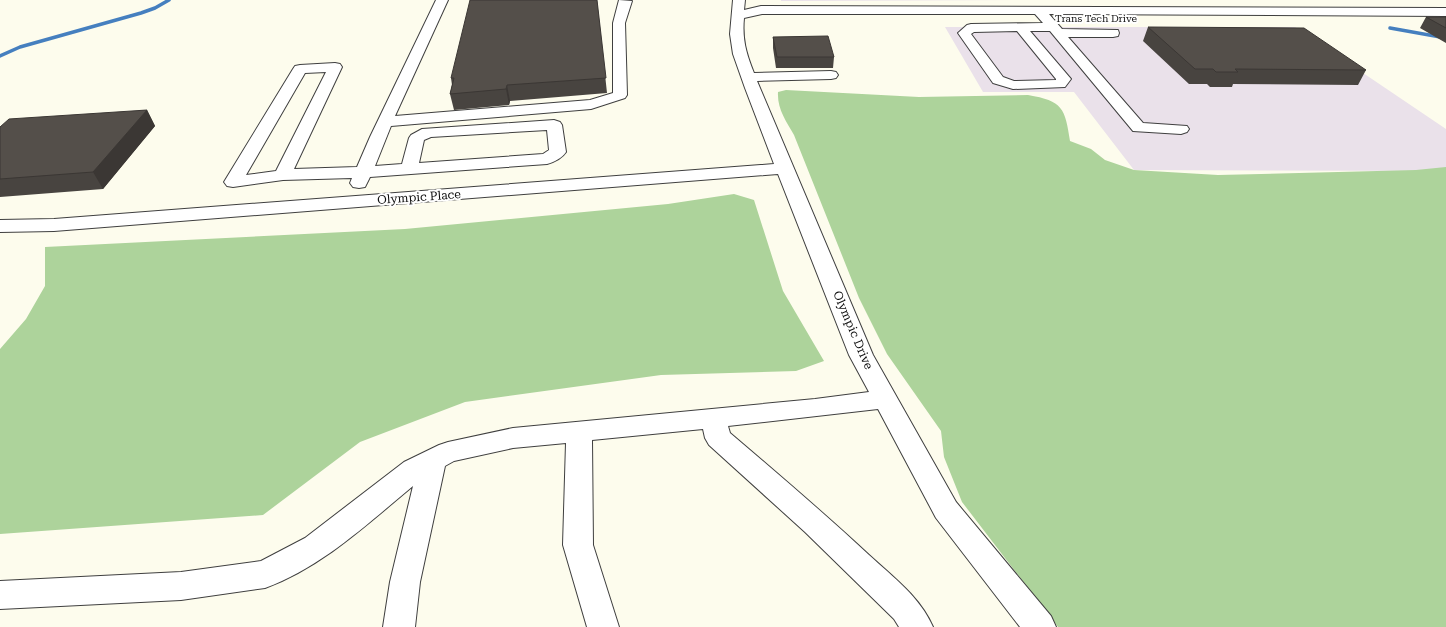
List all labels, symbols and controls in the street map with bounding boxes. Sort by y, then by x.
street label: Trans Tech Drive [1055,13,1138,24]
street label: Olympic Place [377,187,462,207]
street label: Olympic Drive [830,289,876,372]

